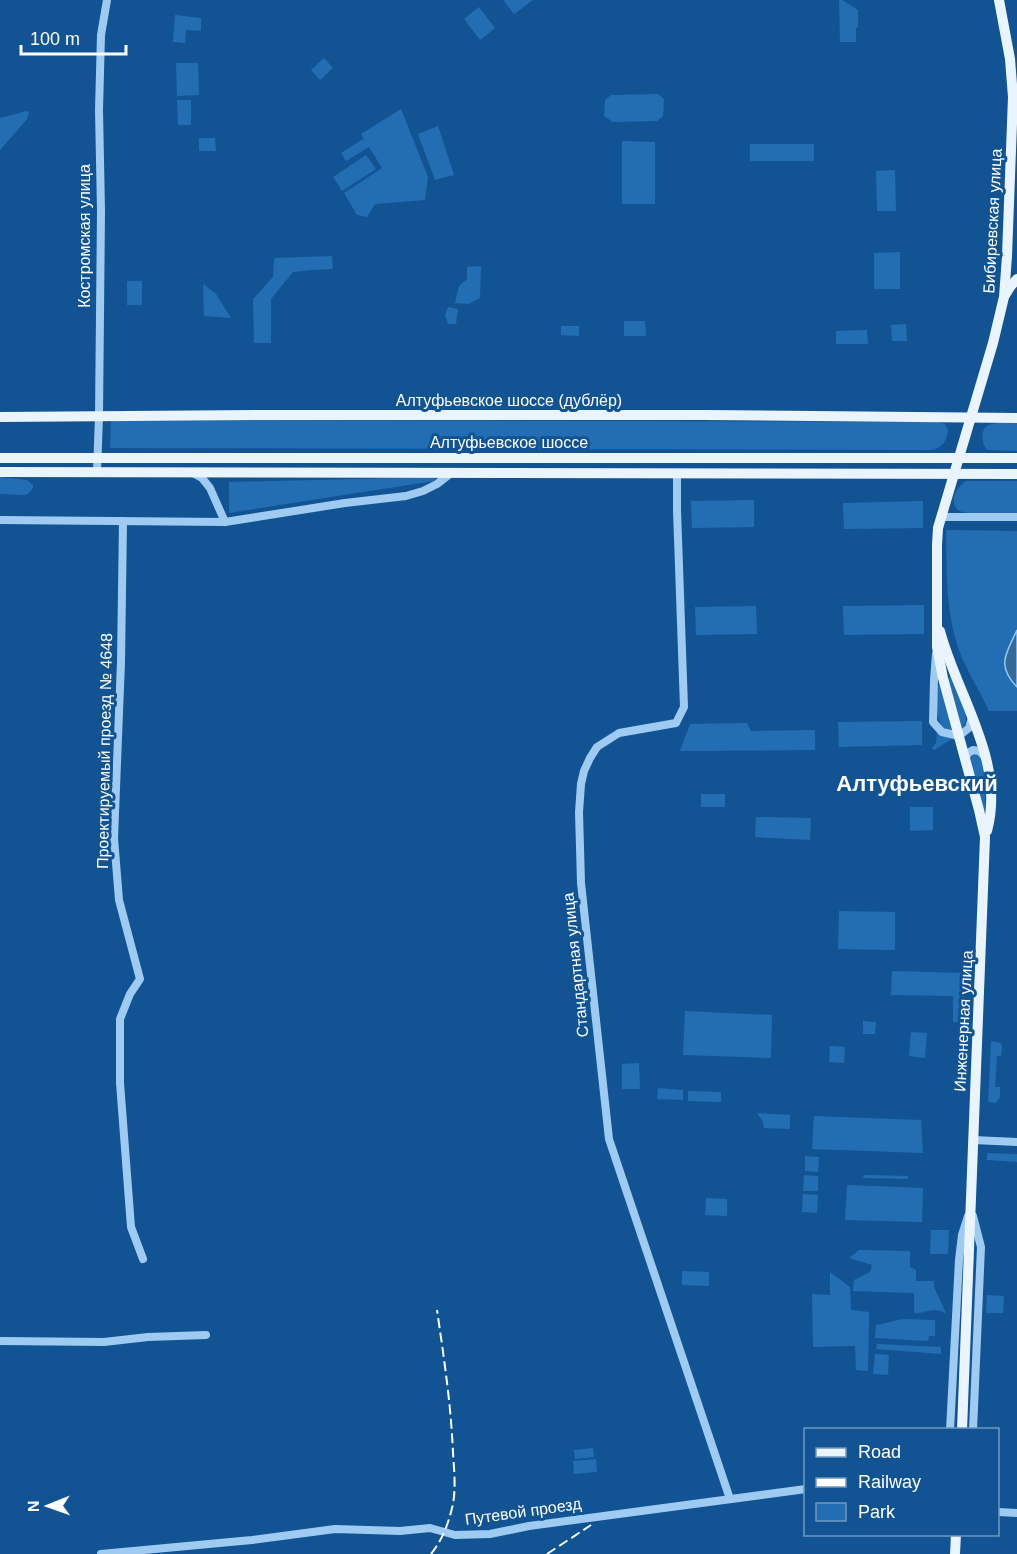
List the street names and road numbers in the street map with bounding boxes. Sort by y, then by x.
street label: Бибиревская улица [980,148,1005,294]
street label: Костромская улица [76,164,93,308]
street label: Алтуфьевское шоссе (дублёр) [396,392,622,409]
street label: Алтуфьевское шоссе [430,434,588,451]
street label: Проектируемый проезд № 4648 [94,633,115,869]
street label: Стандартная улица [559,892,592,1038]
street label: Инженерная улица [951,950,976,1092]
street label: Путевой проезд [464,1495,583,1528]

